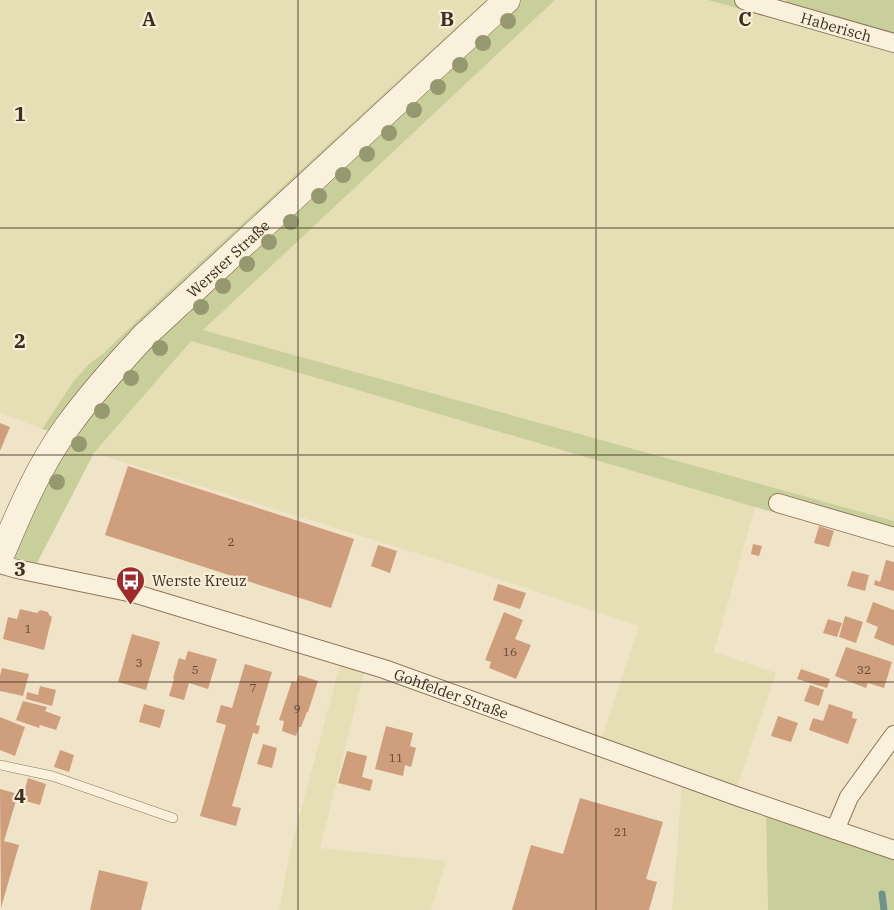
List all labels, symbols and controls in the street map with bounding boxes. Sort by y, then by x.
text: A [142,5,156,32]
text: B [440,5,454,32]
text: C [738,5,752,32]
street label: Haberisch [799,7,874,46]
text: 1 [14,100,26,127]
street label: Werster Straße [183,215,273,301]
text: 2 [14,327,26,354]
house number: 2 [227,534,235,549]
text: 3 [14,555,26,582]
bus stop icon: Werste Kreuz [115,564,147,606]
place label: Werste Kreuz [152,571,247,590]
house number: 1 [24,621,32,636]
house number: 16 [503,644,517,659]
house number: 3 [135,655,143,670]
house number: 5 [191,662,199,677]
house number: 32 [857,662,871,677]
street label: Gohfelder Straße [392,664,511,723]
house number: 7 [249,680,257,695]
house number: 9 [293,701,301,716]
house number: 11 [389,750,403,765]
text: 4 [14,782,26,809]
house number: 21 [614,824,628,839]

